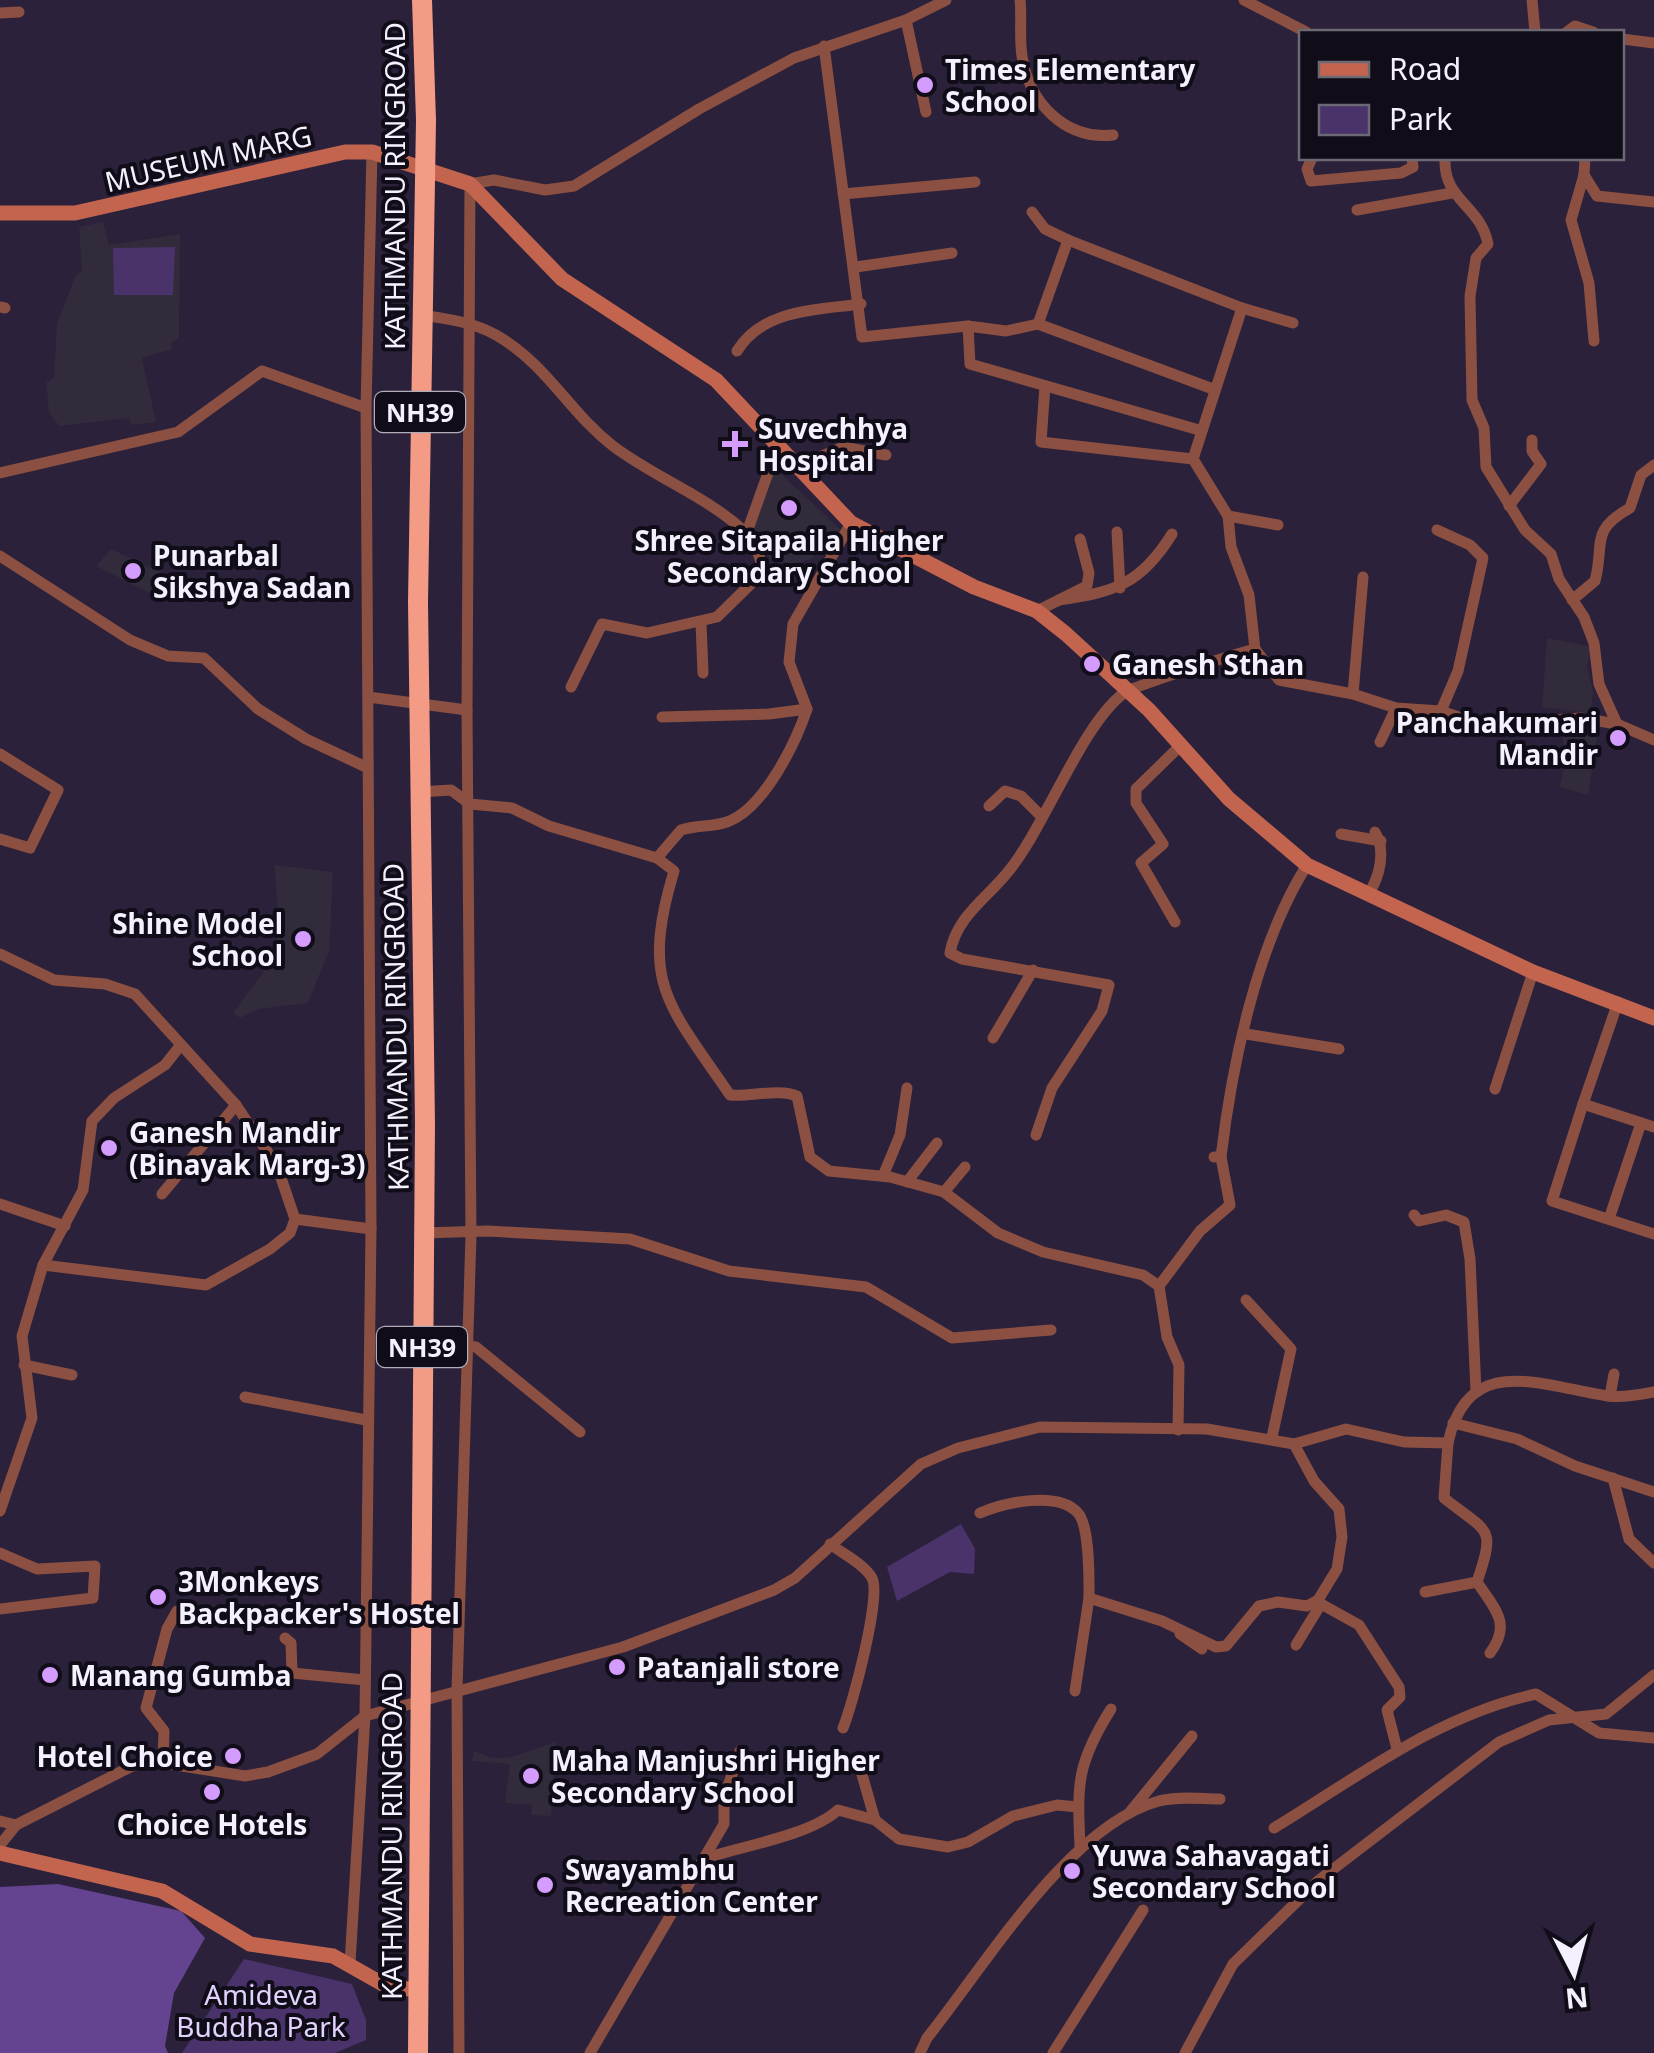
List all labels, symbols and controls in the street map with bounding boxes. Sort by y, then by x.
street label: KATHMANDU RINGROAD [375,22,413,350]
legend [1299,30,1624,160]
text: Road [1389,48,1461,89]
place label: Times Elementary School [945,50,1195,120]
marker: Times Elementary School [914,74,936,96]
text: Park [1389,98,1452,139]
street label: MUSEUM MARG [101,116,315,200]
road number: NH39 [375,392,465,432]
place label: Suvechhya Hospital [758,409,908,479]
marker: Suvechhya Hospital [722,431,748,457]
marker: Shree Sitapaila Higher Secondary School [778,497,800,519]
place label: Shree Sitapaila Higher Secondary School [634,521,944,591]
place label: Punarbal Sikshya Sadan [153,536,351,606]
marker: Punarbal Sikshya Sadan [122,560,144,582]
place label: Ganesh Sthan [1112,645,1304,683]
marker: Ganesh Sthan [1081,653,1103,675]
place label: Panchakumari Mandir [1396,703,1598,773]
marker: Panchakumari Mandir [1607,727,1629,749]
street label: KATHMANDU RINGROAD [373,863,417,1191]
place label: Shine Model School [112,904,283,974]
marker: Shine Model School [292,928,314,950]
place label: Ganesh Mandir (Binayak Marg-3) [129,1113,365,1183]
marker: Ganesh Mandir (Binayak Marg-3) [98,1137,120,1159]
road number: NH39 [377,1327,467,1367]
place label: 3Monkeys Backpacker's Hostel [178,1562,460,1632]
marker: 3Monkeys Backpacker's Hostel [147,1586,169,1608]
place label: Patanjali store [637,1648,840,1686]
place label: Manang Gumba [70,1656,292,1694]
marker: Patanjali store [606,1656,628,1678]
marker: Manang Gumba [39,1664,61,1686]
street label: KATHMANDU RINGROAD [372,1672,410,2000]
place label: Hotel Choice [36,1737,213,1775]
place label: Maha Manjushri Higher Secondary School [551,1741,880,1811]
marker: Hotel Choice [222,1745,244,1767]
marker: Maha Manjushri Higher Secondary School [520,1765,542,1787]
marker: Choice Hotels [201,1781,223,1803]
place label: Choice Hotels [117,1805,307,1843]
place label: Yuwa Sahavagati Secondary School [1092,1836,1336,1906]
place label: Swayambhu Recreation Center [565,1850,818,1920]
marker: Yuwa Sahavagati Secondary School [1061,1860,1083,1882]
marker: Swayambhu Recreation Center [534,1874,556,1896]
north arrow [1524,1923,1624,2023]
park label: Amideva Buddha Park [176,1975,346,2045]
text: N [1563,1979,1590,2019]

